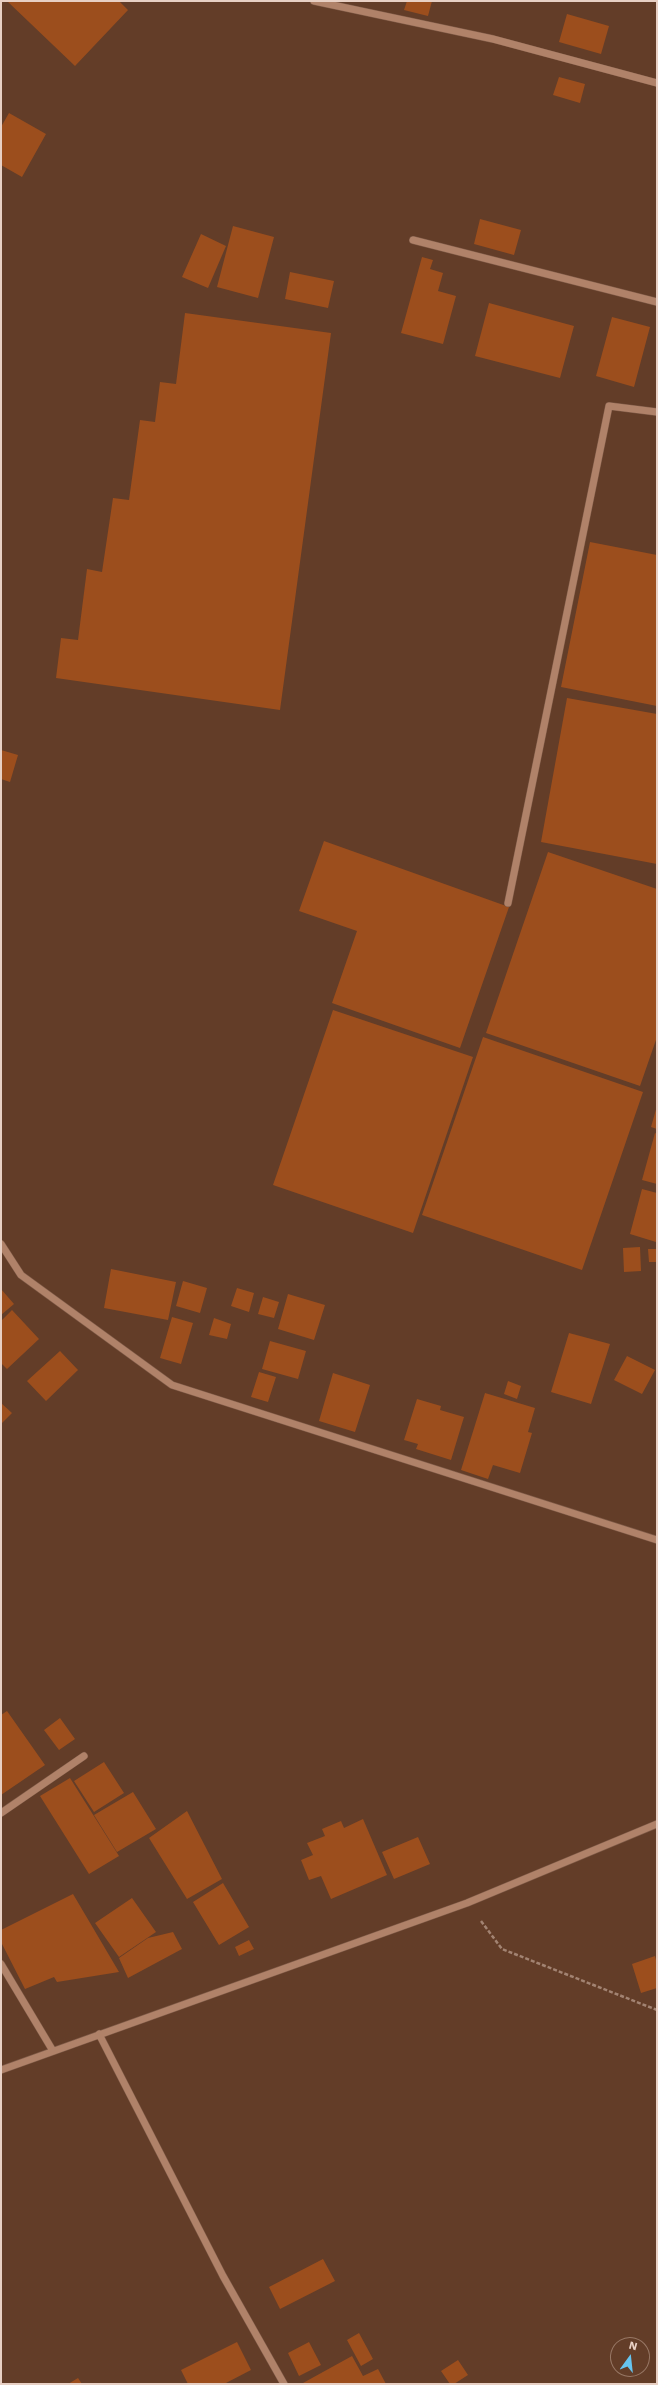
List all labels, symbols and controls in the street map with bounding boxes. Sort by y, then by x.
north arrow [610,2337,650,2377]
text: N [627,2339,639,2353]

